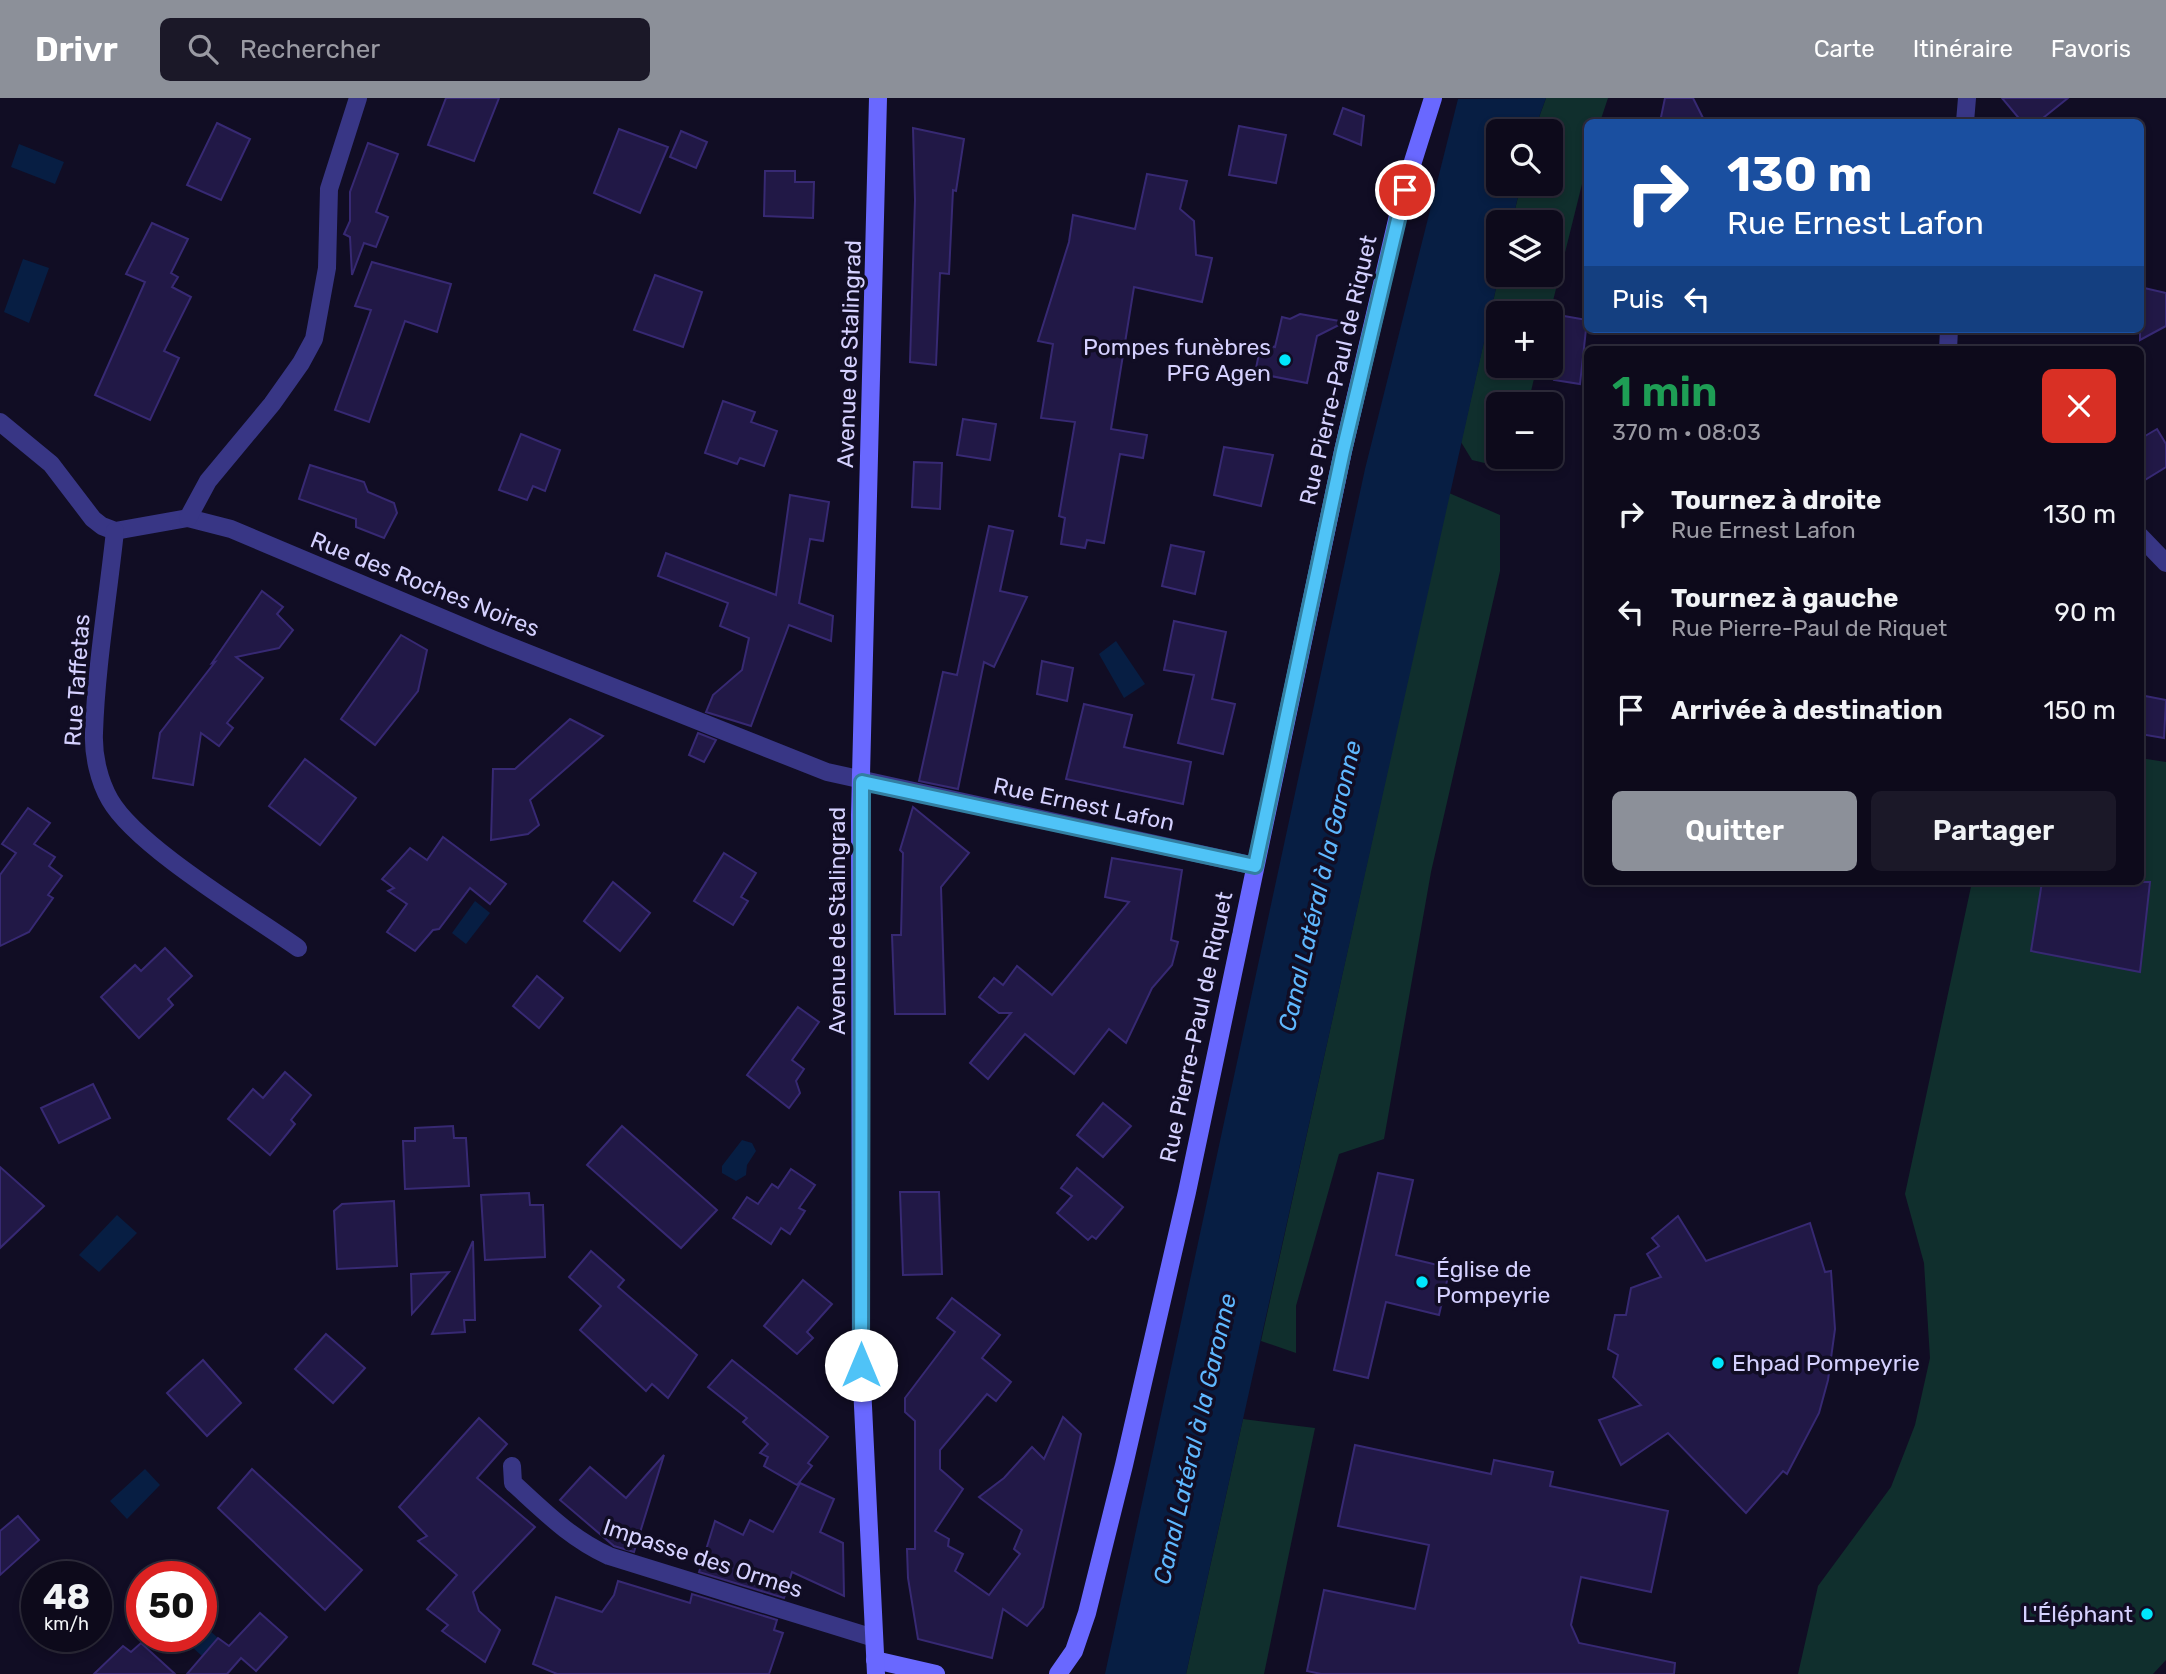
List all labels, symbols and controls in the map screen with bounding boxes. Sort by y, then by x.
search box [160,18,650,81]
text: Drivr [35,30,118,69]
icon: search [184,30,222,68]
text: Rechercher [240,34,380,65]
text: Carte [1814,35,1875,63]
text: Itinéraire [1913,35,2013,63]
text: Favoris [2051,35,2131,63]
map controls [1486,119,1563,469]
button: search [1486,119,1563,196]
text: 130 m [1727,145,1872,203]
icon: right [1612,147,1703,238]
pin [1375,160,1435,220]
icon: arrive [1386,171,1424,209]
text: Rue Ernest Lafon [1727,204,1984,242]
button: layers [1486,210,1563,287]
street label: Rue Pierre-Paul de Riquet [1293,232,1383,508]
street label: Avenue de Stalingrad [831,240,867,468]
icon: left [1678,280,1716,318]
text: Puis [1612,284,1664,315]
button: + [1486,301,1563,378]
place label: Pompes funèbres PFG Agen [1083,333,1271,387]
marker: Pompes funèbres PFG Agen [1277,352,1293,368]
text: 1 min [1612,367,1718,417]
button: close [2042,369,2116,443]
button: − [1486,392,1563,469]
text: 370 m · 08:03 [1612,418,1761,446]
text: Tournez à droite [1671,485,1881,516]
icon: right [1612,495,1650,533]
text: 130 m [2043,499,2116,530]
text: Rue Ernest Lafon [1671,516,1856,544]
street label: Rue des Roches Noires [306,525,544,643]
text: Tournez à gauche [1671,583,1899,614]
icon: left [1612,593,1650,631]
text: 90 m [2055,597,2116,628]
street label: Rue Taffetas [58,613,96,747]
text: Rue Pierre-Paul de Riquet [1671,614,1947,642]
icon: arrive [1612,691,1650,729]
text: Arrivée à destination [1671,695,1943,726]
text: 150 m [2043,695,2116,726]
water label: Canal Latéral à la Garonne [1273,738,1367,1034]
street label: Rue Ernest Lafon [991,771,1177,837]
button: Quitter [1612,791,1857,871]
button: Partager [1871,791,2116,871]
street label: Avenue de Stalingrad [823,807,851,1035]
street label: Rue Pierre-Paul de Riquet [1154,889,1238,1165]
place label: Église de Pompeyrie [1436,1255,1550,1309]
marker: Église de Pompeyrie [1414,1274,1430,1290]
water label: Canal Latéral à la Garonne [1148,1291,1242,1587]
position arrow [824,1328,898,1402]
place label: Ehpad Pompeyrie [1732,1349,1920,1377]
marker: Ehpad Pompeyrie [1710,1355,1726,1371]
street label: Impasse des Ormes [600,1512,806,1604]
speed limit sign: 50 [126,1561,217,1652]
text: 48 [43,1576,90,1618]
place label: L'Éléphant [2022,1600,2133,1628]
marker: L'Éléphant [2139,1606,2155,1622]
text: km/h [44,1613,89,1635]

